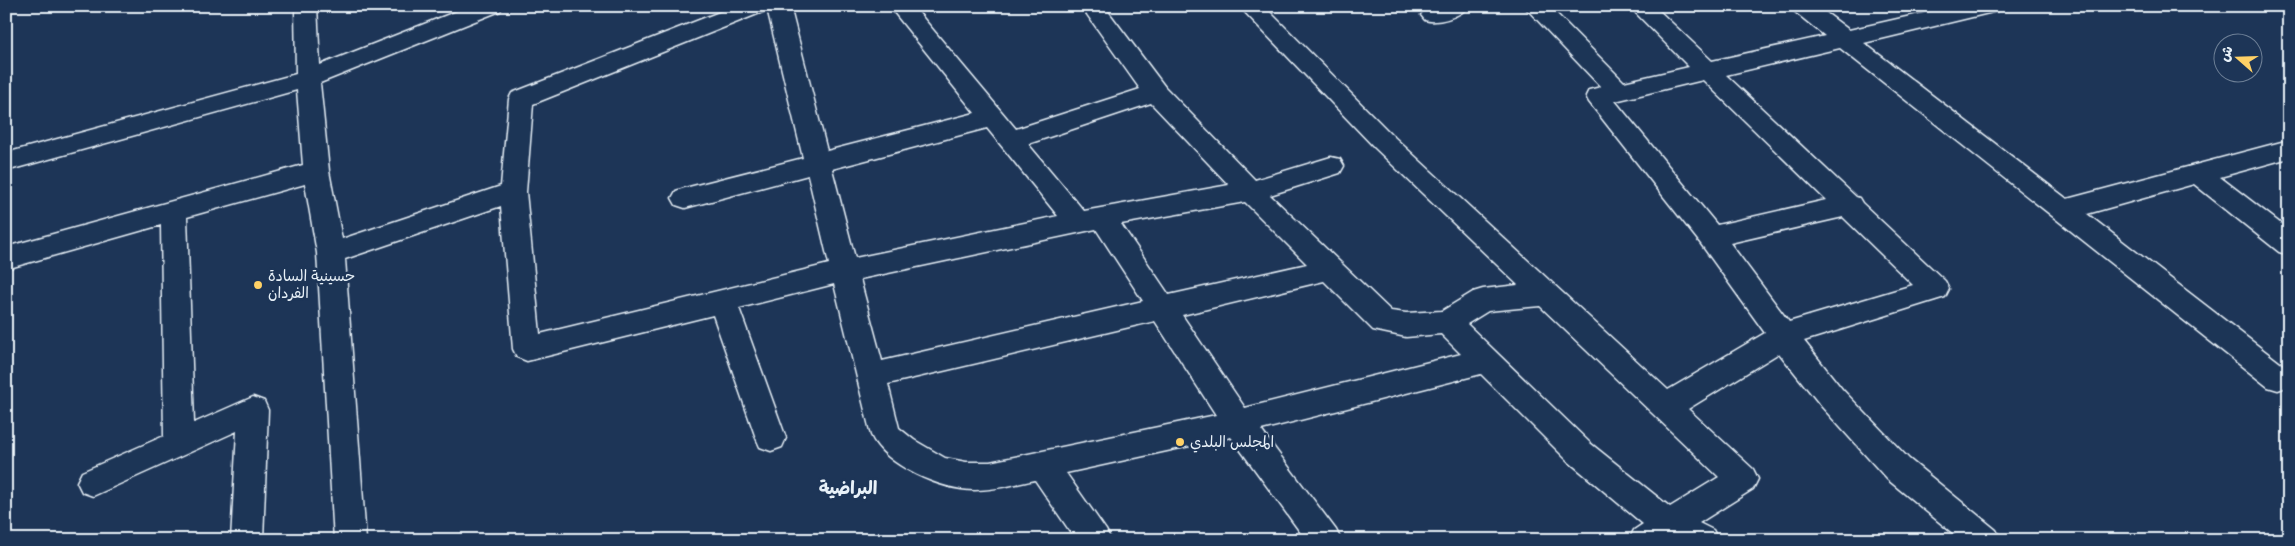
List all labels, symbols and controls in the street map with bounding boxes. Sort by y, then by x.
north arrow [2212,32,2262,82]
text: ش [2216,44,2237,64]
place label: حسينية السادة الفردان [268,267,355,303]
marker: حسينية السادة الفردان [252,279,264,291]
place label: المجلس البلدي [1190,433,1274,453]
marker: المجلس البلدي [1174,436,1186,448]
district label: البراضية [819,478,877,499]

